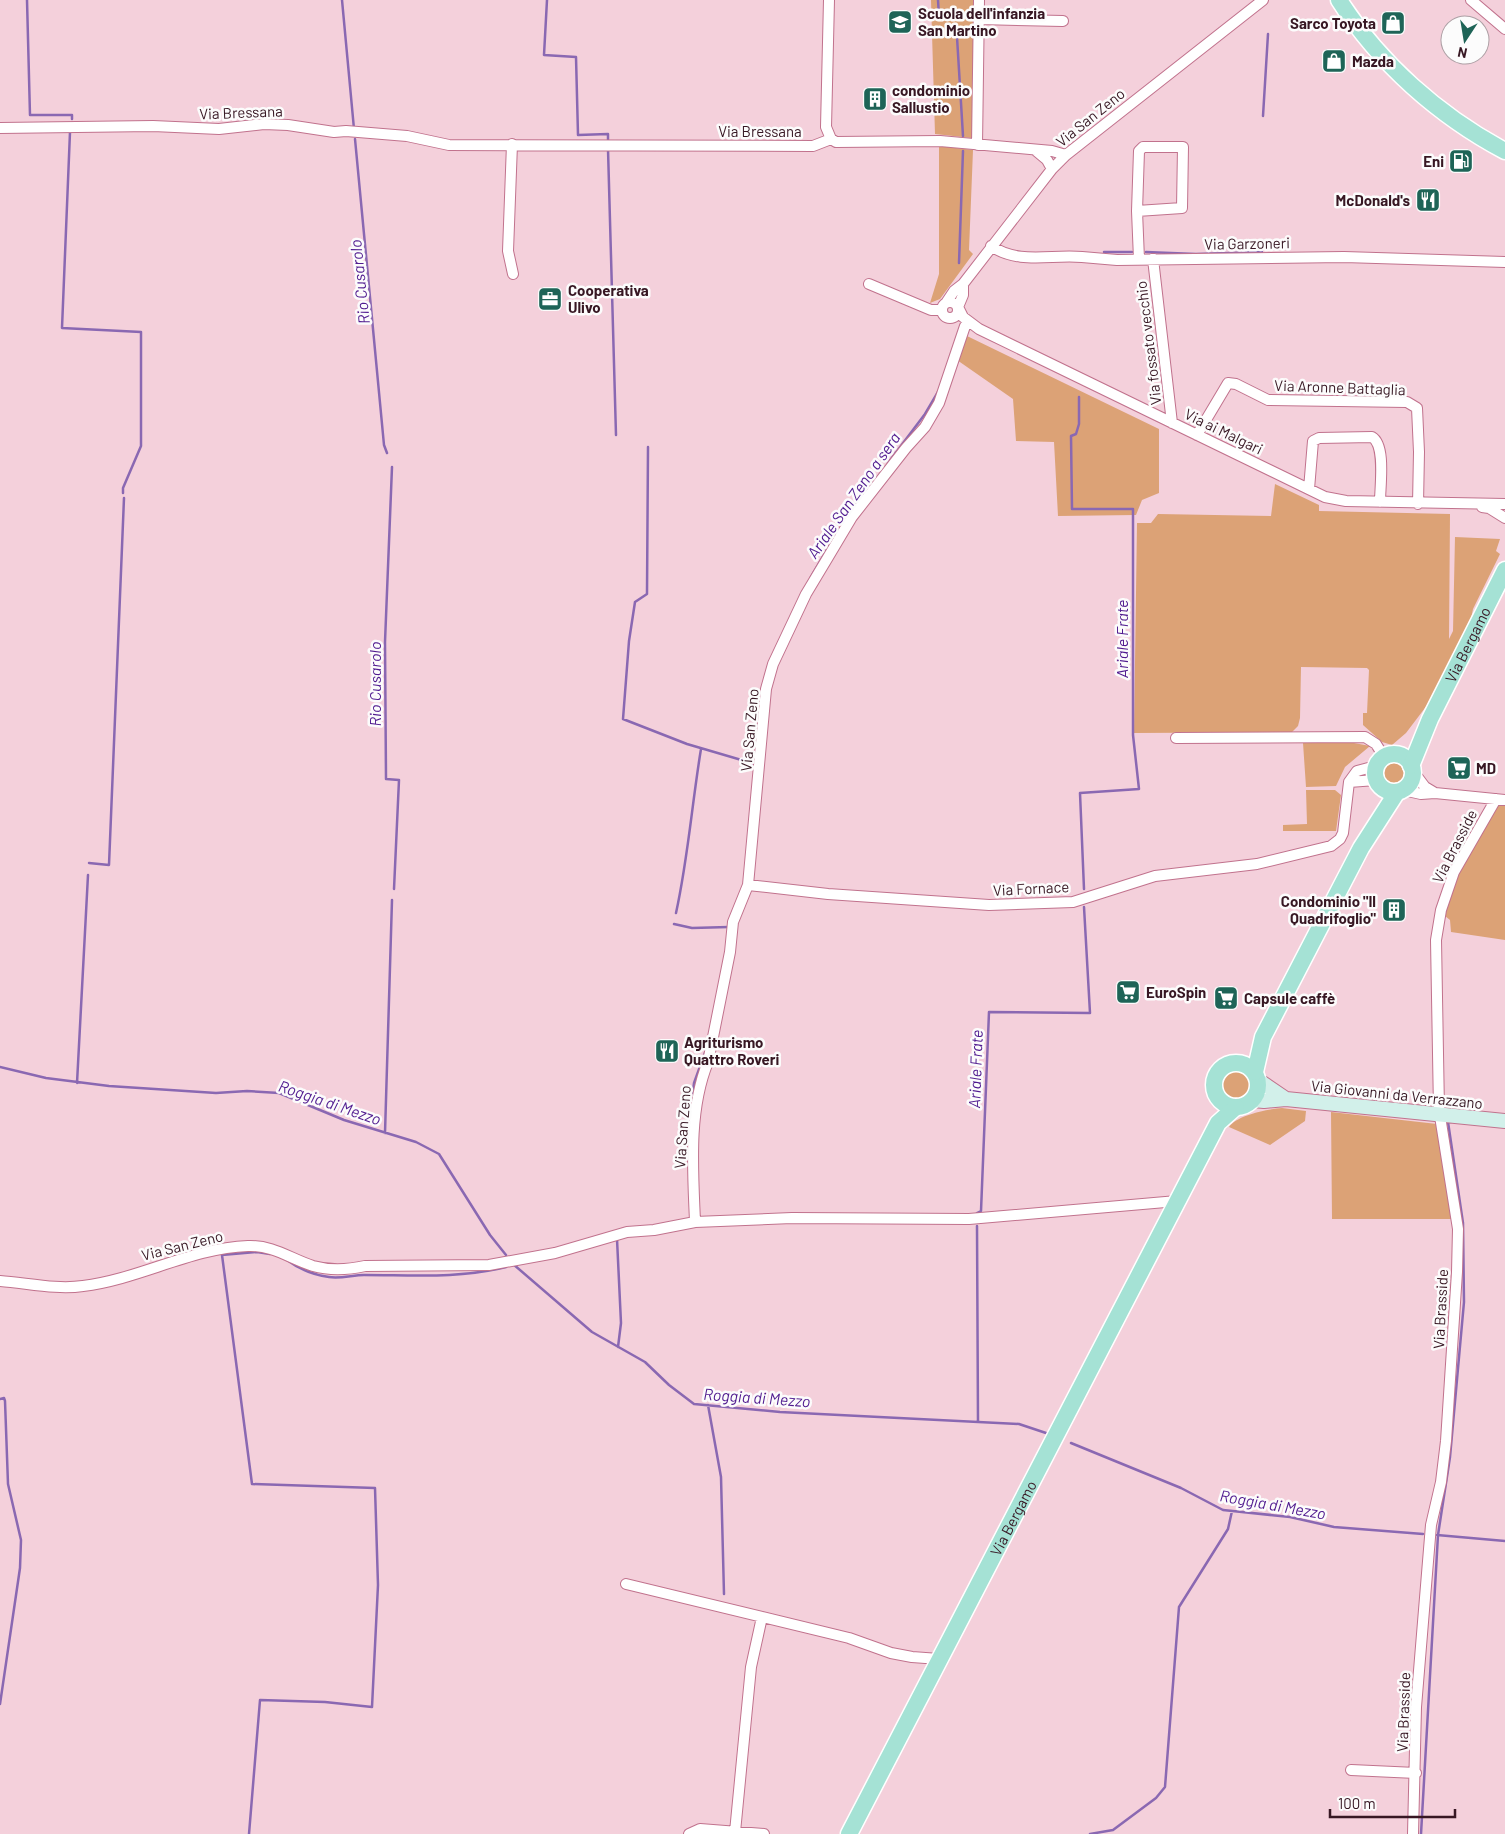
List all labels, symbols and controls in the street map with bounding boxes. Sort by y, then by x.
place label: Scuola dell'infanzia San Martino [918,4,1045,39]
school or university icon: Scuola dell'infanzia San Martino [887,9,913,35]
shop icon: Sarco Toyota [1380,10,1406,36]
place label: Sarco Toyota [1290,14,1376,32]
north arrow [1440,15,1490,65]
text: N [1456,44,1469,62]
shop icon: Mazda [1321,48,1347,74]
place label: Mazda [1352,52,1394,70]
place label: condominio Sallustio [892,81,970,116]
street label: Via San Zeno [1052,84,1128,150]
building icon: condominio Sallustio [862,86,888,112]
street label: Via Bressana [199,102,283,122]
street label: Via Bressana [718,122,802,140]
fuel station icon: Eni [1448,148,1474,174]
place label: Eni [1423,152,1444,170]
restaurant icon: McDonald's [1415,187,1441,213]
place label: McDonald's [1336,191,1410,209]
street label: Via Garzoneri [1204,233,1290,253]
water label: Rio Cusarolo [345,239,373,325]
street label: Via fossato vecchio [1131,280,1165,406]
place label: Cooperativa Ulivo [568,281,649,316]
office icon: Cooperativa Ulivo [537,286,563,312]
street label: Via Aronne Battaglia [1274,376,1406,398]
street label: Via ai Malgari [1182,404,1266,458]
water label: Ariale San Zeno a sera [802,428,904,562]
water label: Ariale Frate [1112,600,1131,678]
street label: Via Bergamo [1441,604,1494,685]
water label: Rio Cusarolo [365,642,384,726]
street label: Via San Zeno [736,688,762,772]
supermarket icon: MD [1446,755,1472,781]
place label: MD [1476,759,1496,777]
street label: Via Brasside [1428,806,1480,886]
street label: Via Fornace [992,877,1070,899]
place label: Condominio "Il Quadrifoglio" [1281,892,1377,927]
building icon: Condominio "Il Quadrifoglio" [1381,897,1407,923]
supermarket icon: EuroSpin [1115,979,1141,1005]
place label: EuroSpin [1146,983,1206,1001]
supermarket icon: Capsule caffè [1213,985,1239,1011]
place label: Capsule caffè [1244,989,1335,1007]
water label: Ariale Frate [964,1029,986,1109]
place label: Agriturismo Quattro Roveri [684,1033,779,1068]
restaurant icon: Agriturismo Quattro Roveri [654,1038,680,1064]
water label: Roggia di Mezzo [276,1076,384,1128]
street label: Via Giovanni da Verrazzano [1310,1076,1484,1112]
street label: Via San Zeno [670,1085,694,1169]
street label: Via San Zeno [139,1226,225,1264]
street label: Via Brasside [1429,1269,1451,1349]
water label: Roggia di Mezzo [703,1384,811,1410]
street label: Via Bergamo [986,1477,1040,1559]
water label: Roggia di Mezzo [1219,1485,1327,1523]
street label: Via Brasside [1393,1672,1413,1752]
scale bar [1330,1786,1455,1818]
text: 100 m [1338,1794,1376,1812]

